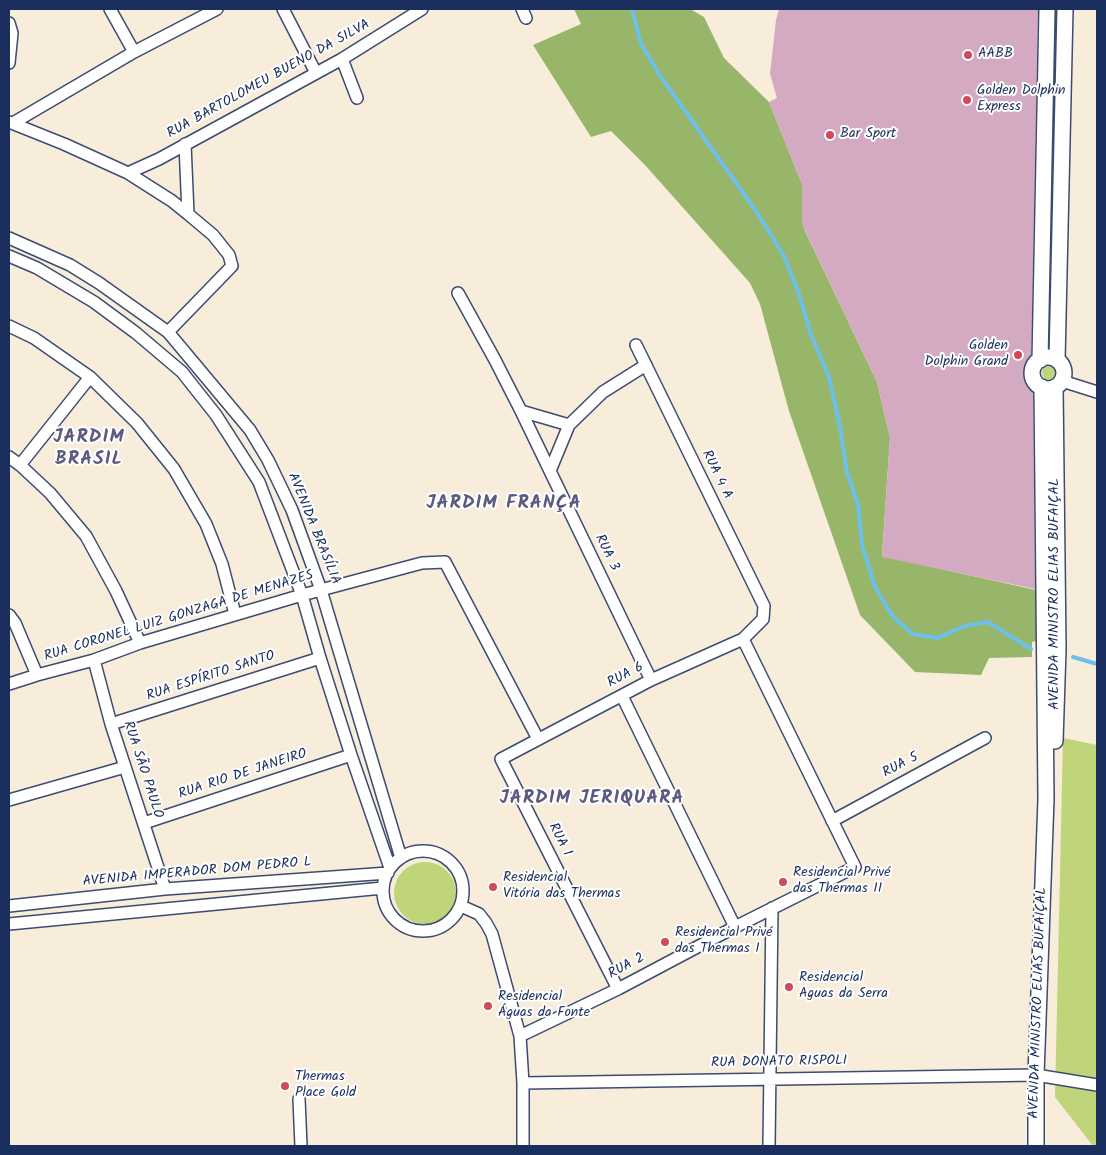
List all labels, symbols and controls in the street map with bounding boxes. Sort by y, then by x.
street label: RUA BARTOLOMEU BUENO DA SILVA [165,17,373,143]
place label: AABB [978,47,1013,63]
marker: AABB [962,49,974,61]
place label: Golden Dolphin Express [977,84,1065,116]
marker: Golden Dolphin Express [961,94,973,106]
place label: Bar Sport [840,127,896,143]
marker: Bar Sport [824,129,836,141]
place label: Golden Dolphin Grand [924,339,1008,372]
marker: Golden Dolphin Grand [1012,349,1024,361]
district label: JARDIM BRASIL [52,428,126,472]
street label: RUA 4 A [697,448,735,502]
street label: AVENIDA BRASÍLIA [283,471,343,587]
street label: AVENIDA MINISTRO ELIAS BUFAIÇAL [1048,478,1064,710]
district label: JARDIM FRANÇA [425,494,583,516]
street label: RUA 3 [590,532,622,574]
street label: RUA CORONEL LUIZ GONZAGA DE MENAZES [42,568,316,666]
street label: RUA ESPÍRITO SANTO [145,648,277,706]
street label: RUA 6 [605,660,647,692]
street label: RUA SÃO PAULO [118,719,166,821]
street label: RUA RIO DE JANEIRO [177,746,309,804]
street label: RUA 5 [880,750,922,782]
district label: JARDIM JERIQUARA [497,789,687,811]
street label: RUA 1 [544,821,574,859]
street label: AVENIDA IMPERADOR DOM PEDRO L [82,855,312,891]
place label: Residencial Privé das Thermas II [793,866,890,899]
place label: Residencial Vitória das Thermas [503,871,620,904]
marker: Residencial Privé das Thermas II [777,876,789,888]
marker: Residencial Vitória das Thermas [487,881,499,893]
street label: AVENIDA MINISTRO ELIAS BUFAIÇAL [1027,887,1051,1119]
place label: Residencial Privé das Thermas I [675,926,772,959]
marker: Residencial Privé das Thermas I [659,936,671,948]
street label: RUA 2 [606,950,648,984]
place label: Residencial Aguas da Serra [799,971,888,1004]
marker: Residencial Aguas da Serra [783,981,795,993]
place label: Residencial Águas da Fonte [498,990,590,1022]
marker: Residencial Águas da Fonte [482,1000,494,1012]
street label: RUA DONATO RISPOLI [711,1053,847,1073]
place label: Thermas Place Gold [295,1070,356,1102]
marker: Thermas Place Gold [279,1080,291,1092]

